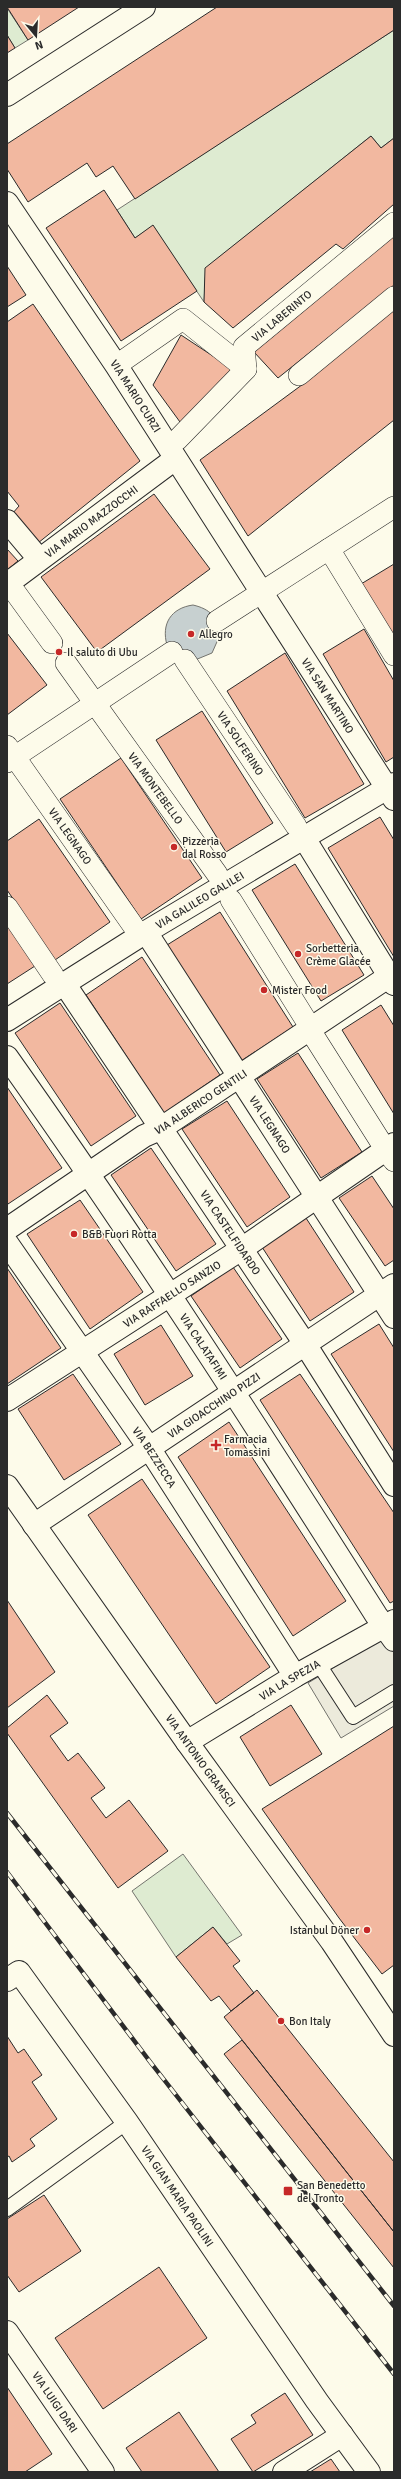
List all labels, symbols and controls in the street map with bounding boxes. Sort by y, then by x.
north arrow [16,16,56,56]
text: N [33,38,45,52]
street label: VIA LABERINTO [249,288,315,345]
street label: VIA MARIO CURZI [107,357,163,435]
street label: VIA MARIO MAZZOCCHI [42,483,141,561]
place label: Allegro [199,628,233,641]
marker: Allegro [186,629,196,639]
place label: Il saluto di Ubu [67,646,138,659]
marker: Il saluto di Ubu [54,647,64,657]
street label: VIA SAN MARTINO [298,656,356,736]
street label: VIA SOLFERINO [214,709,266,778]
street label: VIA MONTEBELLO [125,750,185,827]
street label: VIA LEGNAGO [45,806,94,867]
place label: Pizzeria dal Rosso [182,835,227,861]
marker: Pizzeria dal Rosso [169,842,179,852]
street label: VIA GALILEO GALILEI [153,869,246,932]
place label: Sorbetteria Crème Glacée [306,942,371,968]
marker: Sorbetteria Crème Glacée [293,949,303,959]
place label: Mister Food [272,984,327,997]
marker: Mister Food [259,985,269,995]
street label: VIA ALBERICO GENTILI [153,1067,250,1138]
street label: VIA LEGNAGO [246,1094,293,1156]
street label: VIA CASTELFIDARDO [197,1188,263,1278]
place label: B&B Fuori Rotta [82,1228,157,1241]
marker: B&B Fuori Rotta [69,1229,79,1239]
street label: VIA RAFFAELLO SANZIO [121,1258,223,1331]
street label: VIA CALATAFIMI [177,1311,230,1382]
street label: VIA GIOACCHINO PIZZI [165,1370,263,1441]
street label: VIA BEZZECCA [129,1425,179,1490]
place label: Farmacia Tomassini [224,1433,270,1459]
marker: Farmacia Tomassini [211,1440,221,1450]
street label: VIA LA SPEZIA [257,1657,323,1703]
street label: VIA ANTONIO GRAMSCI [163,1712,238,1810]
place label: Istanbul Döner [290,1924,359,1937]
marker: Istanbul Döner [362,1925,372,1935]
place label: Bon Italy [289,2015,332,2028]
marker: Bon Italy [276,2016,286,2026]
street label: VIA GIAN MARIA PAOLINI [138,2143,216,2249]
place label: San Benedetto del Tronto [297,2179,366,2205]
marker: San Benedetto del Tronto [282,2185,294,2197]
street label: VIA LUIGI DARI [29,2369,80,2435]

